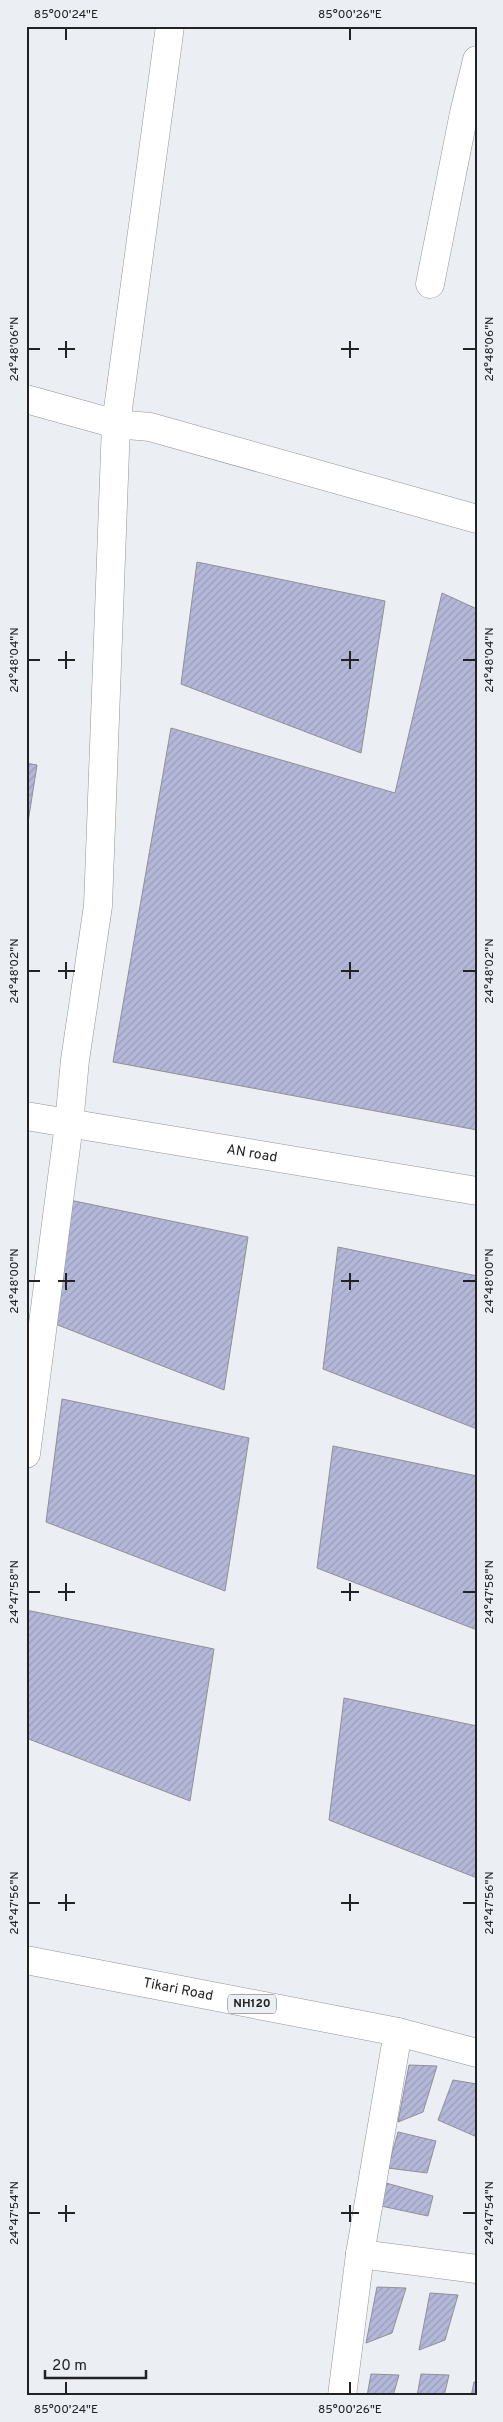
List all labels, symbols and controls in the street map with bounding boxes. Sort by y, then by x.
text: 85°00'24"E [34,7,98,23]
text: 85°00'26"E [318,7,382,23]
text: 24°48'06"N [7,316,23,382]
text: 24°48'06"N [482,316,498,382]
text: 24°48'04"N [7,627,23,693]
text: 24°48'04"N [482,627,498,693]
text: 24°48'02"N [7,938,23,1004]
text: 24°48'02"N [482,938,498,1004]
street label: AN road [225,1141,278,1166]
text: 24°48'00"N [7,1248,23,1314]
text: 24°48'00"N [482,1248,498,1314]
text: 24°47'58"N [7,1560,23,1624]
text: 24°47'58"N [482,1560,498,1624]
text: 24°47'56"N [7,1871,23,1935]
text: 24°47'56"N [482,1871,498,1935]
street label: Tikari Road [142,1974,215,2005]
road number: NH120 [228,1995,276,2014]
text: 24°47'54"N [7,2181,23,2245]
text: 24°47'54"N [482,2181,498,2245]
scale bar [45,2347,146,2379]
text: 20 m [52,2357,87,2376]
text: 85°00'24"E [34,2402,98,2418]
text: 85°00'26"E [318,2402,382,2418]

